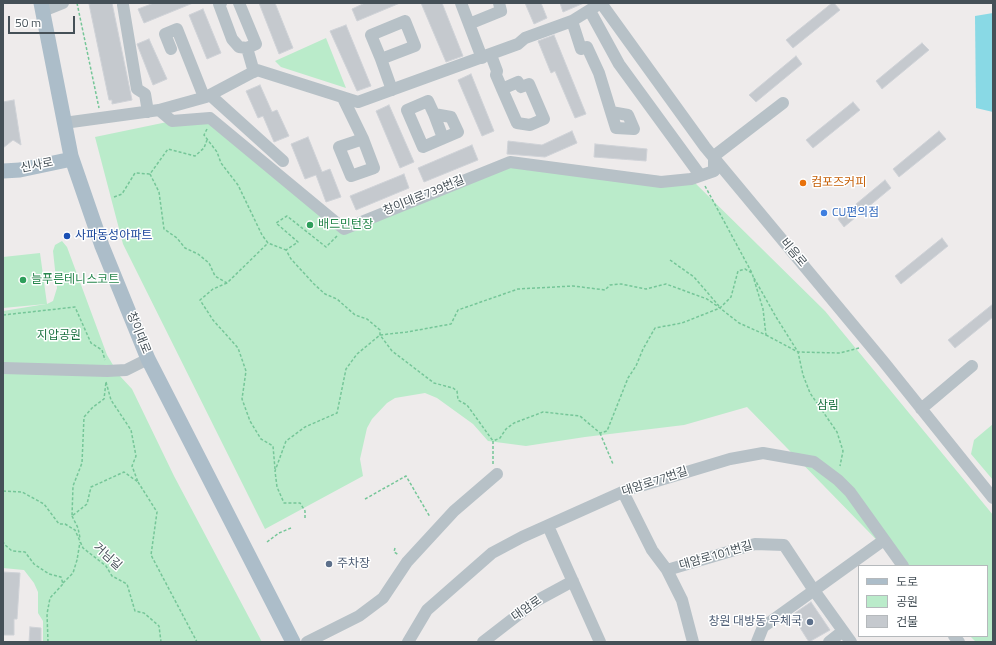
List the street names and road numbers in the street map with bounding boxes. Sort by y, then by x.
street label: 신사로 [19,156,55,176]
street label: 창이대로739번길 [381,173,467,219]
street label: 비음로 [777,236,809,270]
street label: 창이대로 [123,310,153,356]
street label: 대암로77번길 [620,465,690,499]
street label: 대암로101번길 [678,539,754,573]
street label: 거님길 [90,541,124,573]
street label: 대암로 [509,594,545,624]

